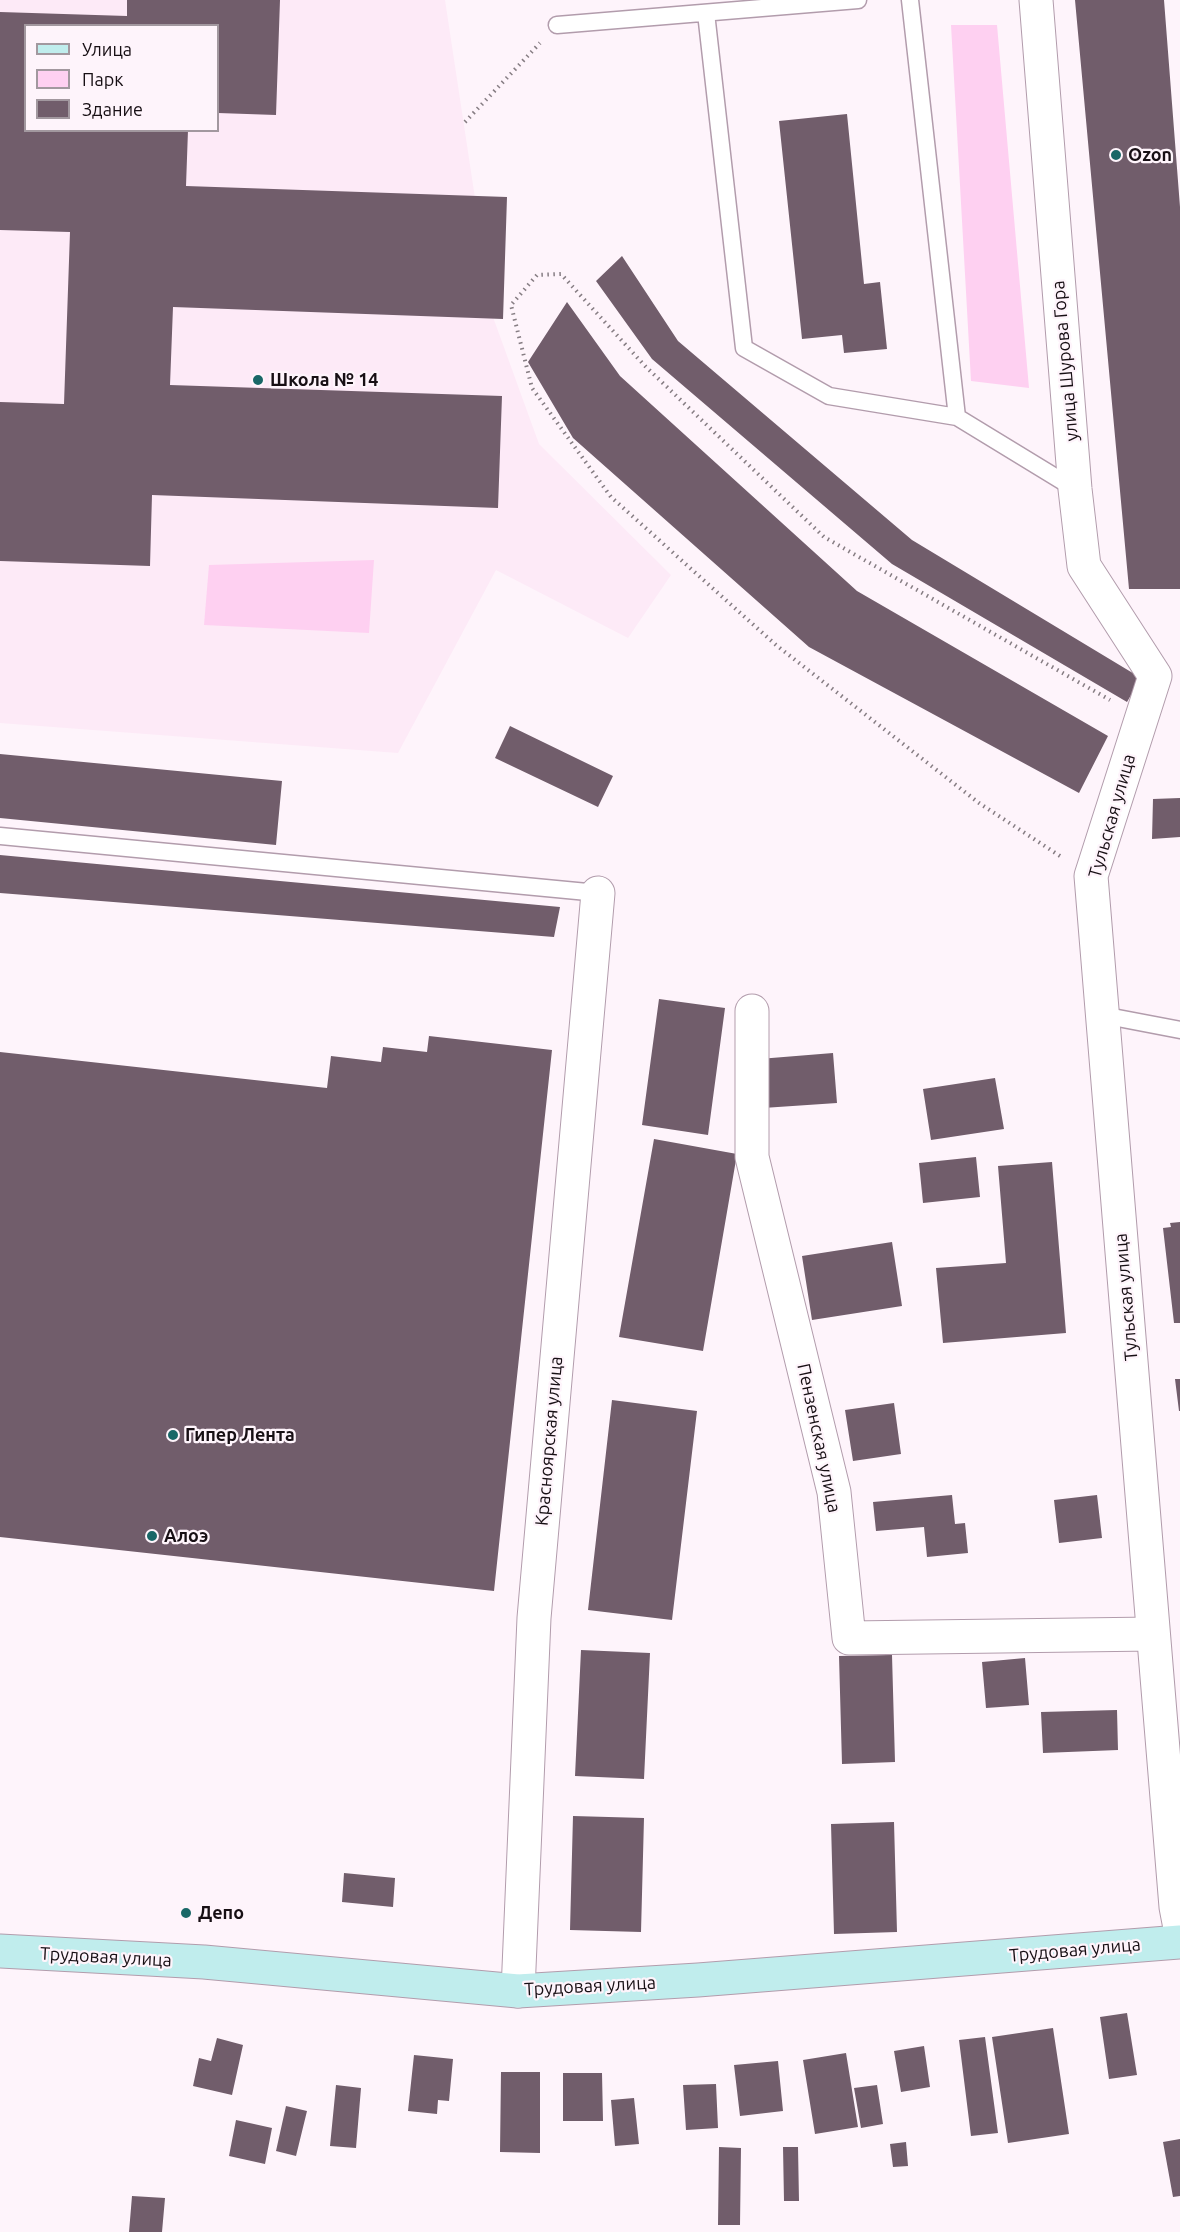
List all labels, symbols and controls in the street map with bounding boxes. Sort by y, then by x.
legend [24,24,219,132]
text: Улица [82,39,132,59]
text: Парк [82,69,123,89]
text: Здание [82,99,143,119]
place label: Ozon [1128,144,1172,166]
marker: Ozon [1109,148,1123,162]
street label: улица Шурова Гора [1047,280,1083,442]
place label: Школа № 14 [270,369,378,391]
marker: Школа № 14 [251,373,265,387]
street label: Тульская улица [1084,752,1140,880]
street label: Тульская улица [1110,1232,1142,1362]
street label: Красноярская улица [531,1355,567,1527]
street label: Пензенская улица [793,1361,845,1515]
place label: Гипер Лента [185,1424,295,1446]
marker: Гипер Лента [166,1428,180,1442]
place label: Алоэ [164,1525,208,1547]
marker: Алоэ [145,1529,159,1543]
place label: Депо [198,1902,244,1924]
marker: Депо [179,1906,193,1920]
street label: Трудовая улица [1008,1933,1142,1967]
street label: Трудовая улица [40,1943,172,1971]
street label: Трудовая улица [524,1972,656,2000]

